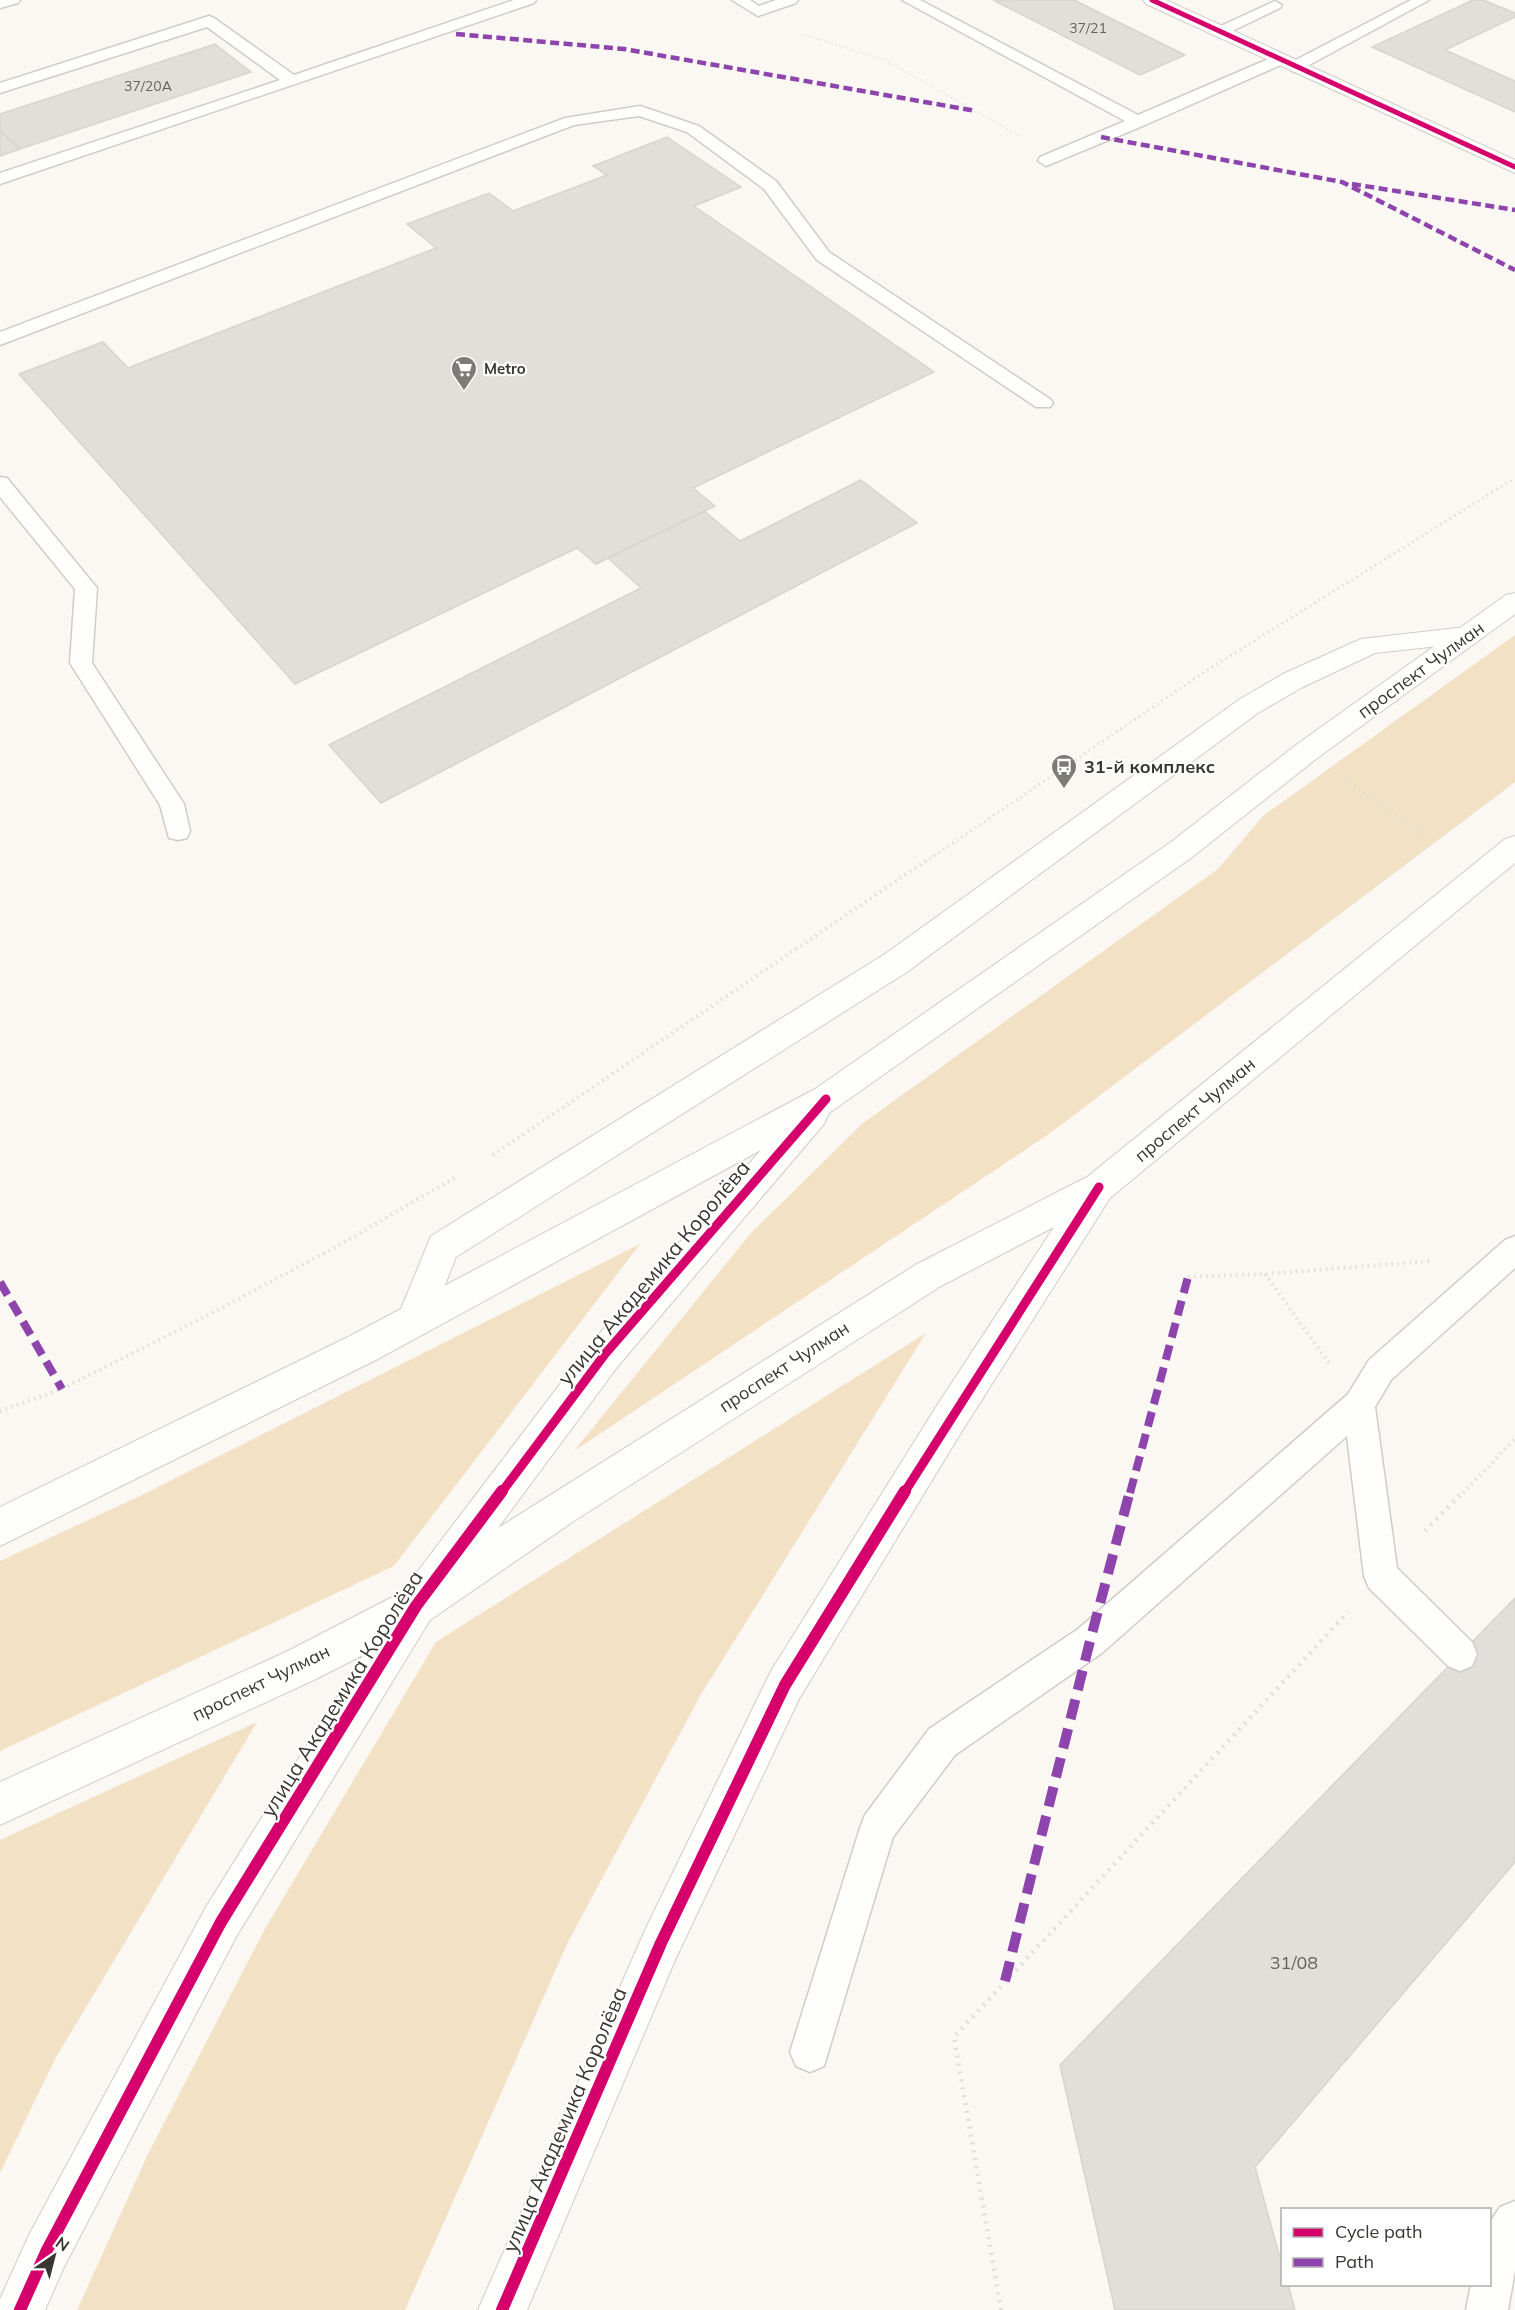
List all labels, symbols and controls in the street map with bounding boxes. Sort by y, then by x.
house number: 37/21 [1069,19,1107,37]
house number: 37/20А [124,77,173,95]
supermarket icon: Metro [449,354,479,392]
place label: Metro [484,359,526,378]
street label: проспект Чулман [1353,616,1488,723]
bus stop icon: 31-й комплекс [1049,752,1079,790]
place label: 31-й комплекс [1084,755,1215,778]
street label: проспект Чулман [1130,1052,1260,1167]
street label: улица Академика Королёва [551,1154,755,1390]
street label: проспект Чулман [714,1316,853,1417]
street label: улица Академика Королёва [254,1565,428,1822]
street label: проспект Чулман [188,1639,333,1726]
house number: 31/08 [1270,1951,1318,1974]
street label: улица Академика Королёва [496,1983,632,2256]
legend [1281,2208,1491,2286]
text: Cycle path [1335,2220,1422,2243]
north arrow [24,2226,84,2286]
text: N [52,2232,73,2255]
text: Path [1335,2250,1374,2273]

